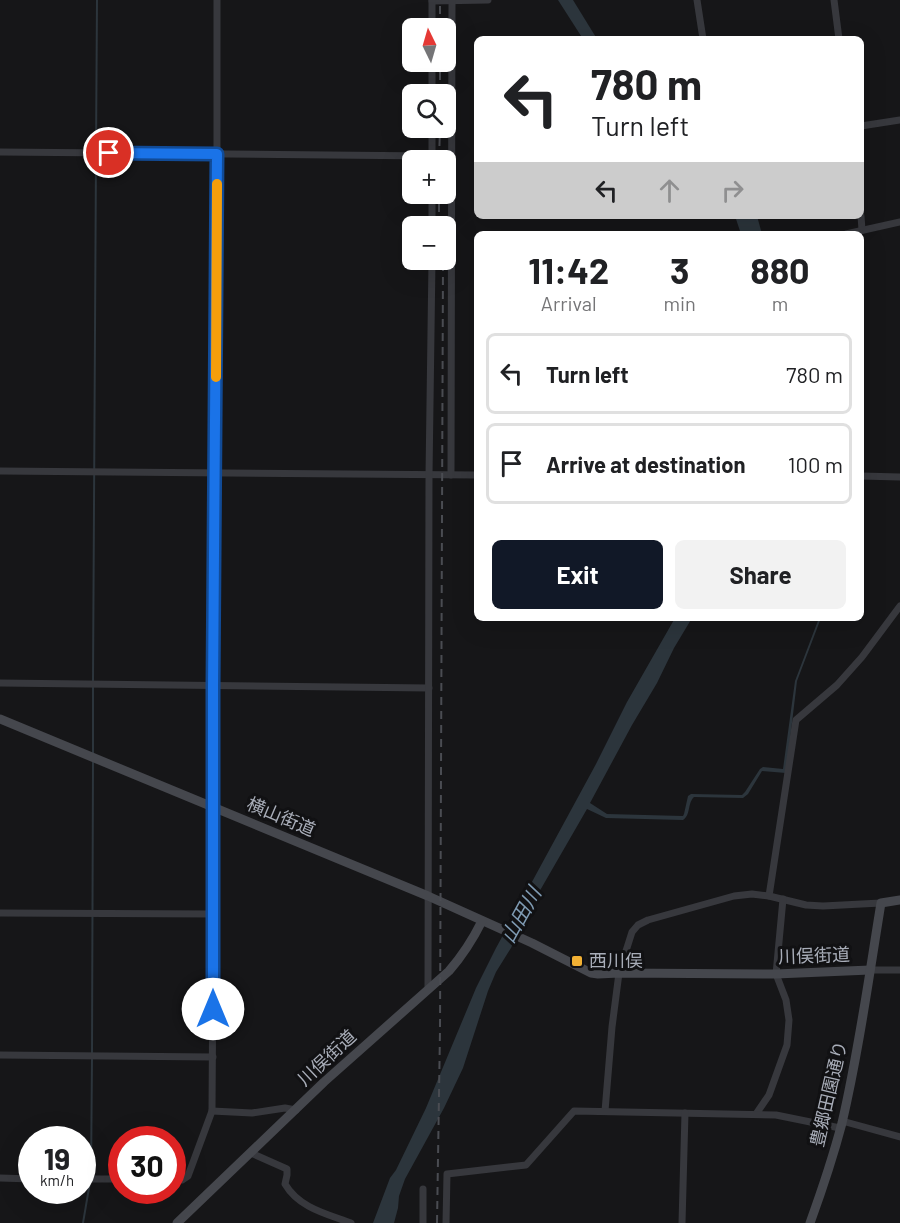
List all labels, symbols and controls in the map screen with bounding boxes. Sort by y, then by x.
north arrow [402,18,456,72]
map controls [402,18,456,270]
text: 780 m [591,58,702,108]
icon: left [492,60,570,138]
button: search [402,84,456,138]
text: Turn left [591,109,689,141]
pin [83,127,134,178]
icon: arrive [92,136,125,169]
button: + [402,150,456,204]
icon: left [590,174,623,207]
icon: ahead [653,174,686,207]
icon: right [716,174,749,207]
button: − [402,216,456,270]
text: 11:42 [528,248,609,291]
text: 3 [670,248,689,291]
text: 880 [750,248,810,291]
text: Arrival [541,291,597,315]
text: min [663,291,696,315]
text: m [772,291,788,315]
icon: left [495,357,528,390]
text: Turn left [546,361,629,387]
text: 780 m [786,361,843,387]
icon: arrive [495,447,528,480]
text: Arrive at destination [546,451,745,477]
text: 100 m [788,451,843,477]
button: Exit [492,540,663,609]
button: Share [675,540,846,609]
street label: 横山街道 [244,792,319,840]
water label: 山田川 [495,881,546,947]
street label: 川俣街道 [778,943,850,967]
place label: 西川俣 [589,949,643,971]
marker: 西川俣 [570,954,584,968]
position arrow [181,977,245,1041]
street label: 川俣街道 [292,1025,360,1090]
street label: 豊郷田園通り [805,1039,851,1149]
speed limit sign: 30 [108,1126,186,1204]
text: 19 [44,1140,70,1176]
text: km/h [40,1171,74,1189]

